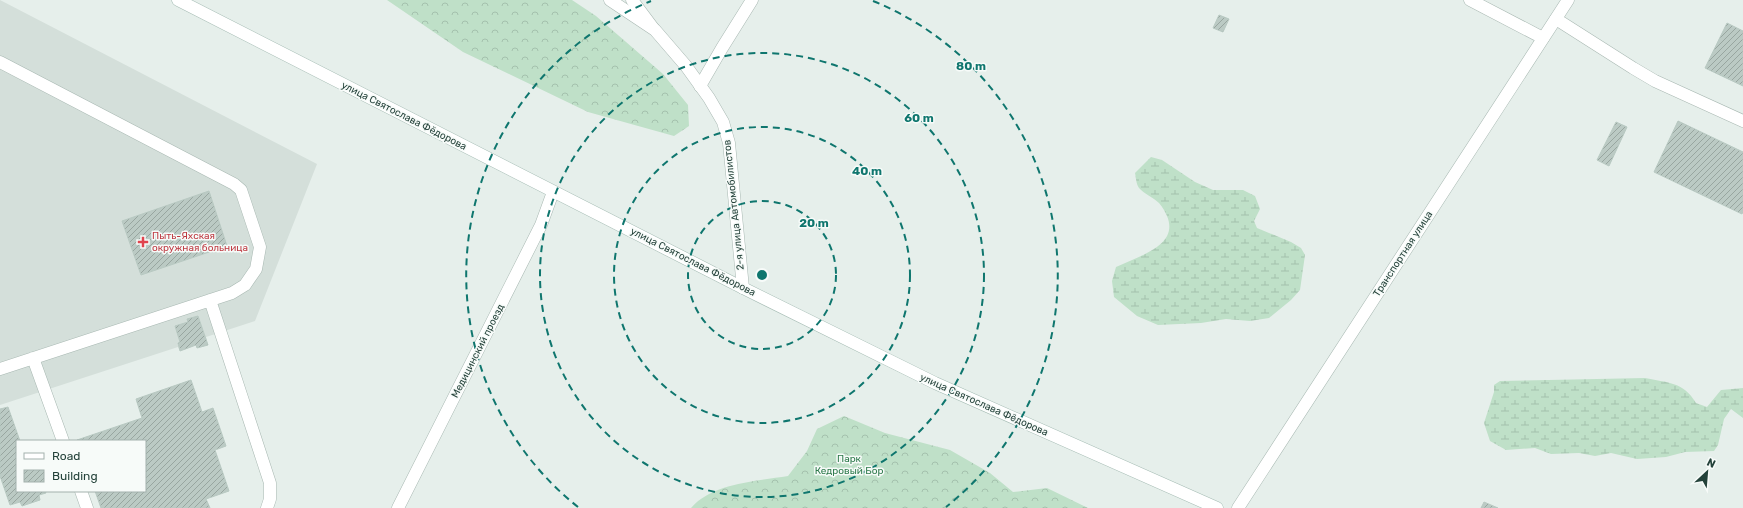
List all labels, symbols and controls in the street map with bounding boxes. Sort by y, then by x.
text: 80 m [956,59,986,73]
street label: улица Святослава Фёдорова [339,79,469,153]
text: 60 m [904,111,934,125]
street label: 2-я улица Автомобилистов [721,139,747,271]
text: 40 m [852,164,882,178]
street label: Транспортная улица [1371,209,1435,299]
text: 20 m [799,216,829,230]
street label: улица Святослава Фёдорова [628,225,758,299]
place label: Пыть-Яхская окружная больница [152,230,248,254]
marker: Пыть-Яхская окружная больница [137,236,149,248]
centre of rings [755,268,769,282]
street label: Медицинский проезд [449,302,507,400]
street label: улица Святослава Фёдорова [918,371,1050,439]
legend [16,440,146,492]
text: Road [52,449,80,463]
north arrow [1687,452,1727,492]
park label: Парк Кедровый Бор [815,453,883,477]
text: N [1705,456,1718,471]
text: Building [52,469,98,483]

